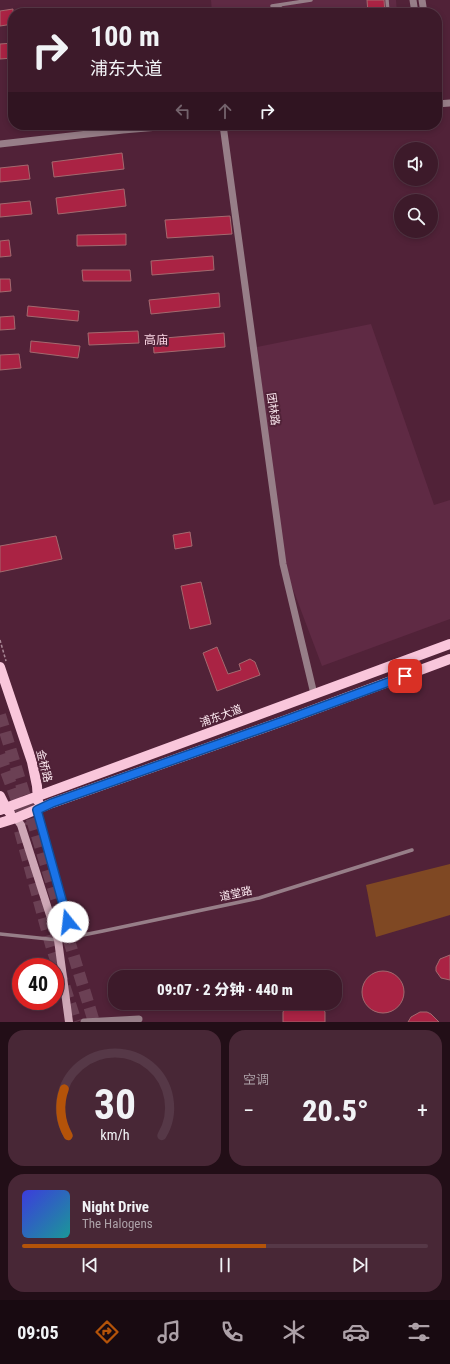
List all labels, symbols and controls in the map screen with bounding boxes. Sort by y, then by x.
text: 100 m [90,20,160,53]
icon: right [24,24,76,76]
text: 浦东大道 [90,58,162,79]
icon: left [172,100,194,122]
icon: ahead [214,100,236,122]
icon: right [256,100,278,122]
map controls [394,142,438,238]
button: sound [394,142,438,186]
button: search [394,194,438,238]
district label: 高庙 [144,333,168,347]
street label: 团林路 [264,392,282,426]
pin [388,659,422,693]
icon: arrive [394,665,416,687]
street label: 浦东大道 [198,702,244,730]
street label: 金桥路 [34,748,54,784]
street label: 道堂路 [219,884,253,904]
position arrow [47,901,89,943]
speed limit sign: 40 [12,958,64,1010]
text: 09:07 · 2 分钟 · 440 m [157,981,293,999]
text: 空调 [243,1072,269,1087]
text: 30 [93,1080,136,1129]
text: 20.5° [302,1093,369,1128]
text: − [243,1098,254,1123]
text: + [417,1098,428,1123]
text: km/h [100,1127,129,1143]
text: Night Drive [82,1198,149,1216]
text: The Halogens [82,1216,153,1231]
icon: previous [79,1254,101,1276]
icon: pause [214,1254,236,1276]
icon: next [349,1254,371,1276]
icon: directions [93,1318,121,1346]
icon: music [155,1318,183,1346]
icon: phone [218,1318,246,1346]
icon: climate [280,1318,308,1346]
icon: car [342,1318,370,1346]
icon: filters [405,1318,433,1346]
text: 09:05 [17,1322,59,1343]

